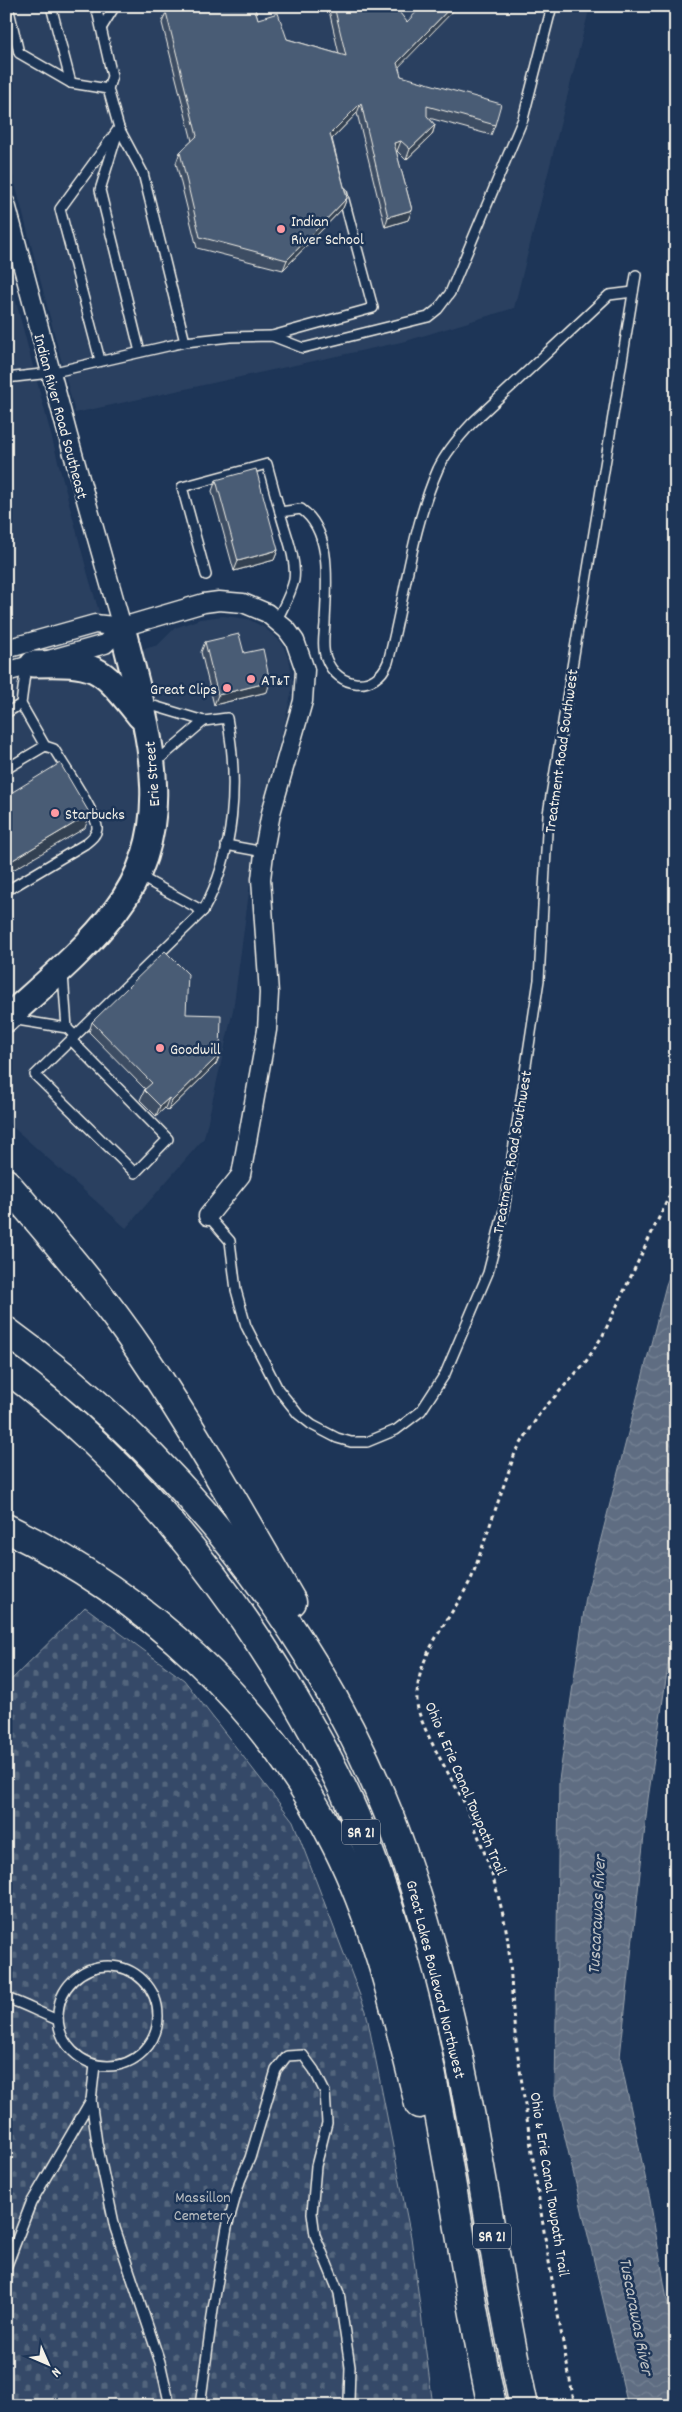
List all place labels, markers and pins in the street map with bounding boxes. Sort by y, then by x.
place label: Indian River School [291,211,364,252]
marker: Indian River School [275,223,287,235]
place label: AT&T [261,670,290,693]
marker: AT&T [245,673,257,685]
place label: Great Clips [150,679,217,702]
marker: Great Clips [221,682,233,694]
place label: Starbucks [65,804,125,827]
marker: Starbucks [49,807,61,819]
place label: Goodwill [170,1039,221,1062]
marker: Goodwill [154,1042,166,1054]

